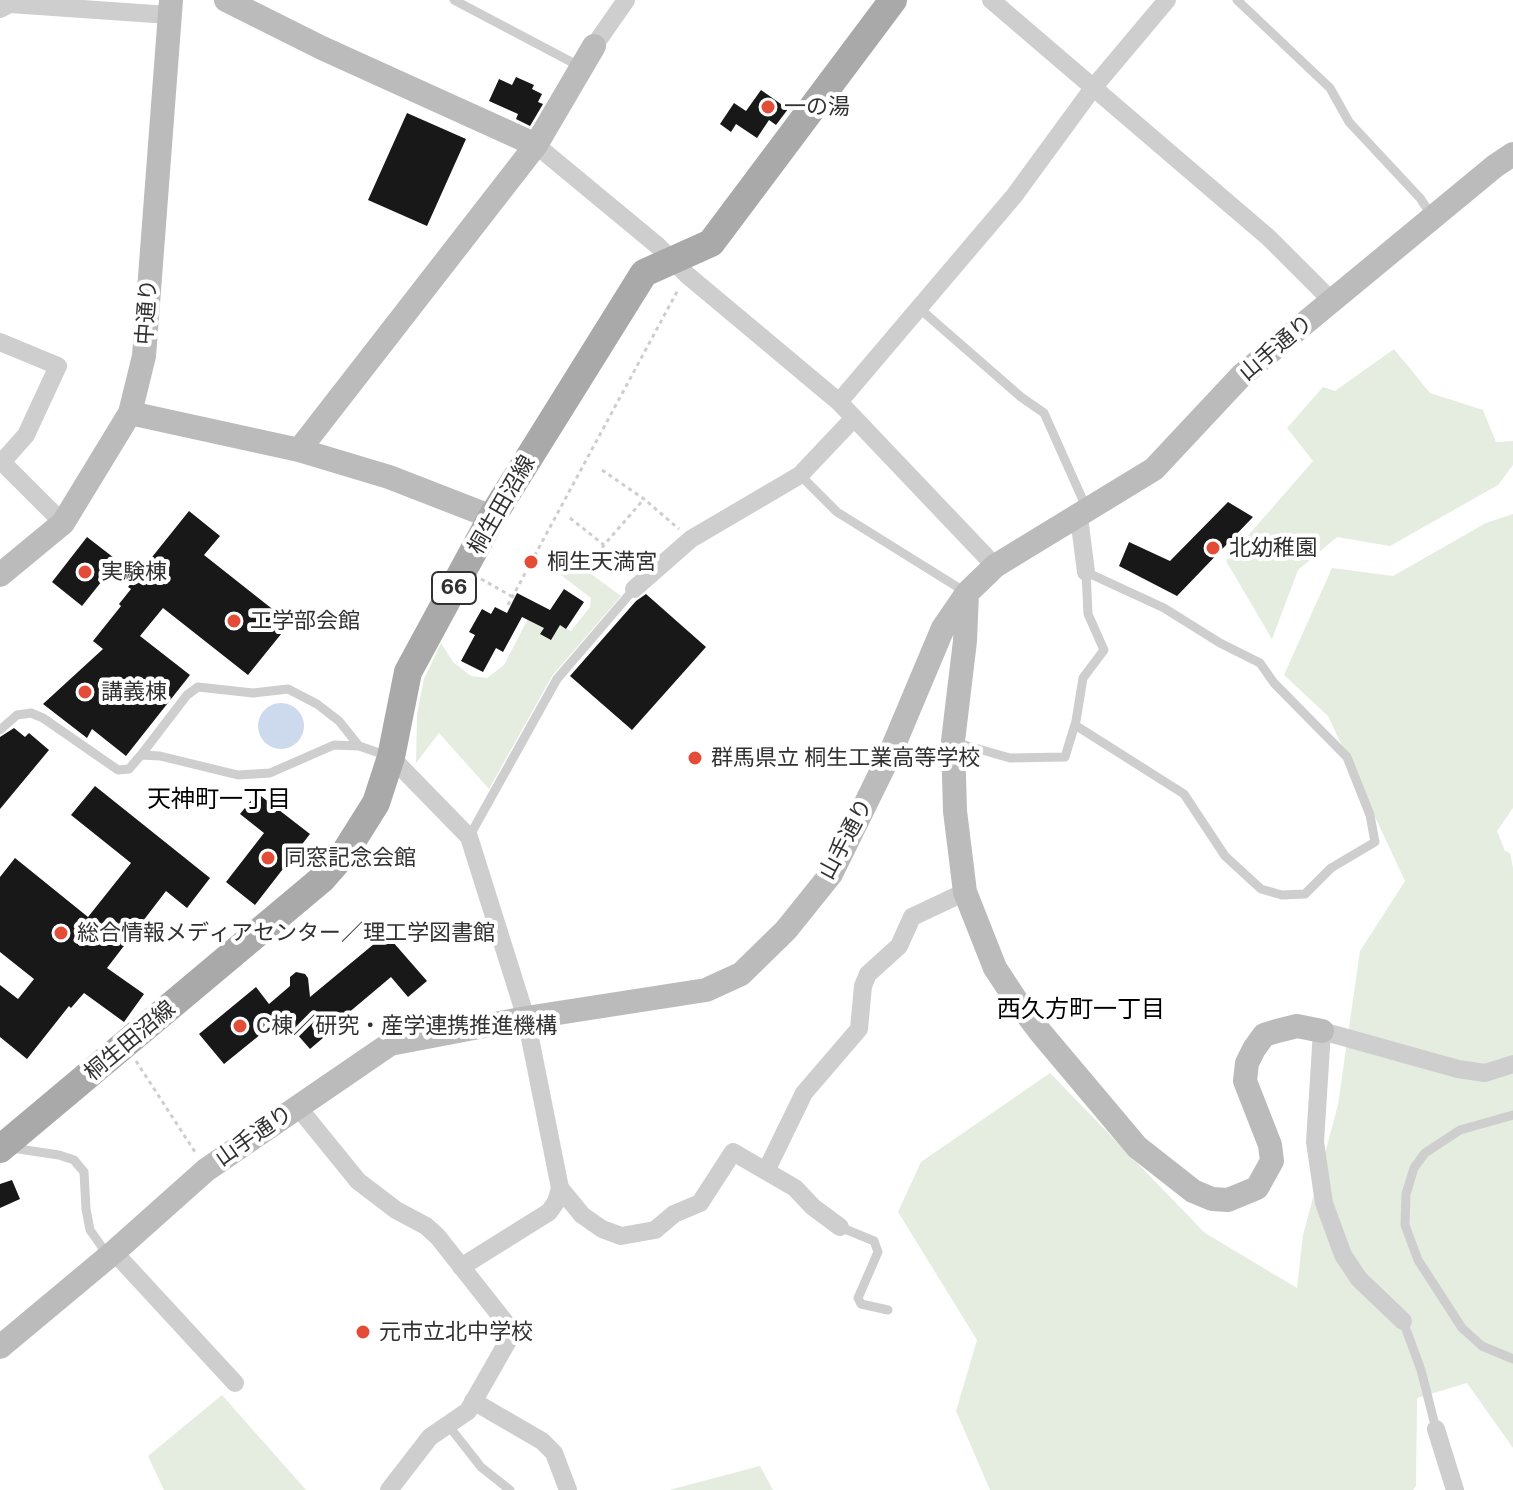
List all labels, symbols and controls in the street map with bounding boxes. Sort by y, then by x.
place label: 一の湯 [784,94,850,120]
marker: 一の湯 [759,98,777,116]
street label: 中通り [132,278,162,346]
street label: 山手通り [1234,310,1318,386]
street label: 桐生田沼線 [463,451,541,559]
place label: 北幼稚園 [1229,535,1317,561]
marker: 北幼稚園 [1204,539,1222,557]
place label: 桐生天満宮 [547,549,657,575]
marker: 桐生天満宮 [522,553,540,571]
place label: 実験棟 [101,559,167,585]
marker: 実験棟 [76,563,94,581]
road number: 66 [432,572,476,604]
place label: 工学部会館 [250,608,360,634]
marker: 工学部会館 [225,612,243,630]
place label: 講義棟 [101,679,167,705]
marker: 講義棟 [76,683,94,701]
place label: 群馬県立 桐生工業高等学校 [711,745,980,771]
marker: 群馬県立 桐生工業高等学校 [686,749,704,767]
district label: 天神町一丁目 [147,786,291,814]
street label: 山手通り [814,794,878,884]
place label: 同窓記念会館 [284,845,416,871]
marker: 同窓記念会館 [259,849,277,867]
place label: 総合情報メディアセンター／理工学図書館 [77,920,495,946]
marker: 総合情報メディアセンター／理工学図書館 [52,924,70,942]
street label: 桐生田沼線 [79,996,181,1086]
district label: 西久方町一丁目 [997,996,1165,1024]
place label: C棟／研究・産学連携推進機構 [256,1013,557,1039]
marker: C棟／研究・産学連携推進機構 [231,1017,249,1035]
street label: 山手通り [210,1100,298,1172]
place label: 元市立北中学校 [379,1319,533,1345]
marker: 元市立北中学校 [354,1323,372,1341]

